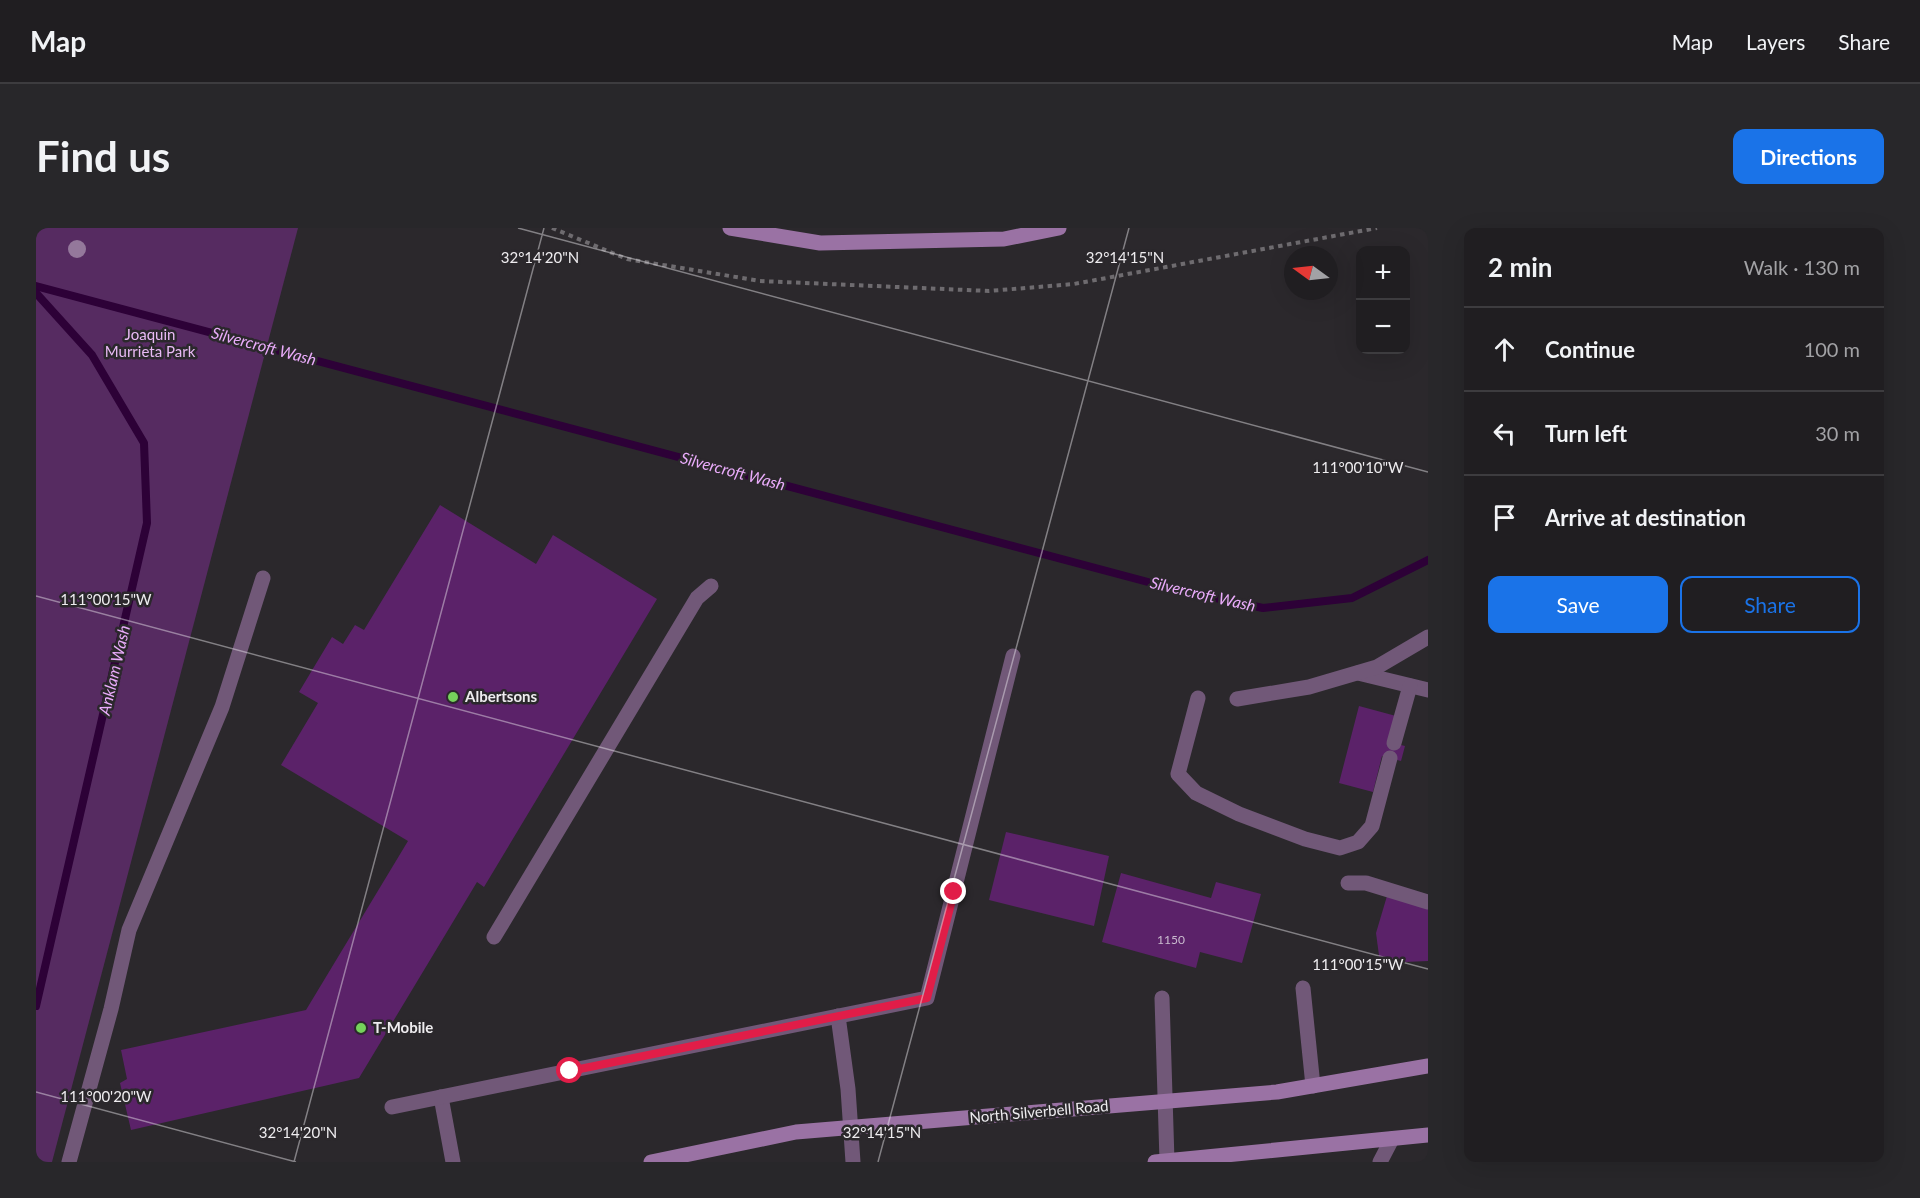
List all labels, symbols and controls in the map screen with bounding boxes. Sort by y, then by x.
text: Map [30,24,86,58]
text: Map [1672,29,1713,54]
text: Layers [1746,29,1805,54]
text: Share [1838,29,1890,54]
button: Directions [1733,129,1884,184]
text: Find us [36,131,170,181]
north arrow [1284,246,1338,300]
map controls [1356,246,1410,354]
button: + [1356,246,1410,300]
text: 32°14'20"N [501,248,579,266]
text: 32°14'15"N [1086,248,1164,266]
text: 2 min [1488,251,1552,283]
text: Walk · 130 m [1744,255,1860,279]
button: − [1356,300,1410,354]
water label: Silvercroft Wash [210,322,319,369]
park label: Joaquin Murrieta Park [105,325,196,360]
icon: ahead [1488,333,1521,366]
text: Continue [1545,336,1635,363]
text: 100 m [1804,337,1860,361]
icon: left [1488,417,1521,450]
text: Turn left [1545,420,1627,447]
text: 30 m [1815,421,1860,445]
water label: Silvercroft Wash [679,447,788,494]
text: 111°00'10"W [1312,458,1404,476]
icon: arrive [1488,501,1521,534]
text: Arrive at destination [1545,504,1746,531]
water label: Silvercroft Wash [1148,572,1258,615]
button: Save [1488,576,1668,633]
button: Share [1680,576,1860,633]
text: 111°00'15"W [60,590,152,608]
water label: Anklam Wash [94,623,133,718]
place label: Albertsons [464,687,537,705]
marker: Albertsons [446,690,460,704]
route end [940,878,966,904]
house number: 1150 [1157,932,1185,947]
text: 111°00'15"W [1312,955,1404,973]
place label: T-Mobile [373,1018,433,1036]
marker: T-Mobile [354,1021,368,1035]
route start [556,1057,582,1083]
text: 111°00'20"W [60,1087,152,1105]
street label: North Silverbell Road [969,1096,1109,1126]
text: 32°14'20"N [259,1123,337,1141]
text: 32°14'15"N [843,1123,921,1141]

